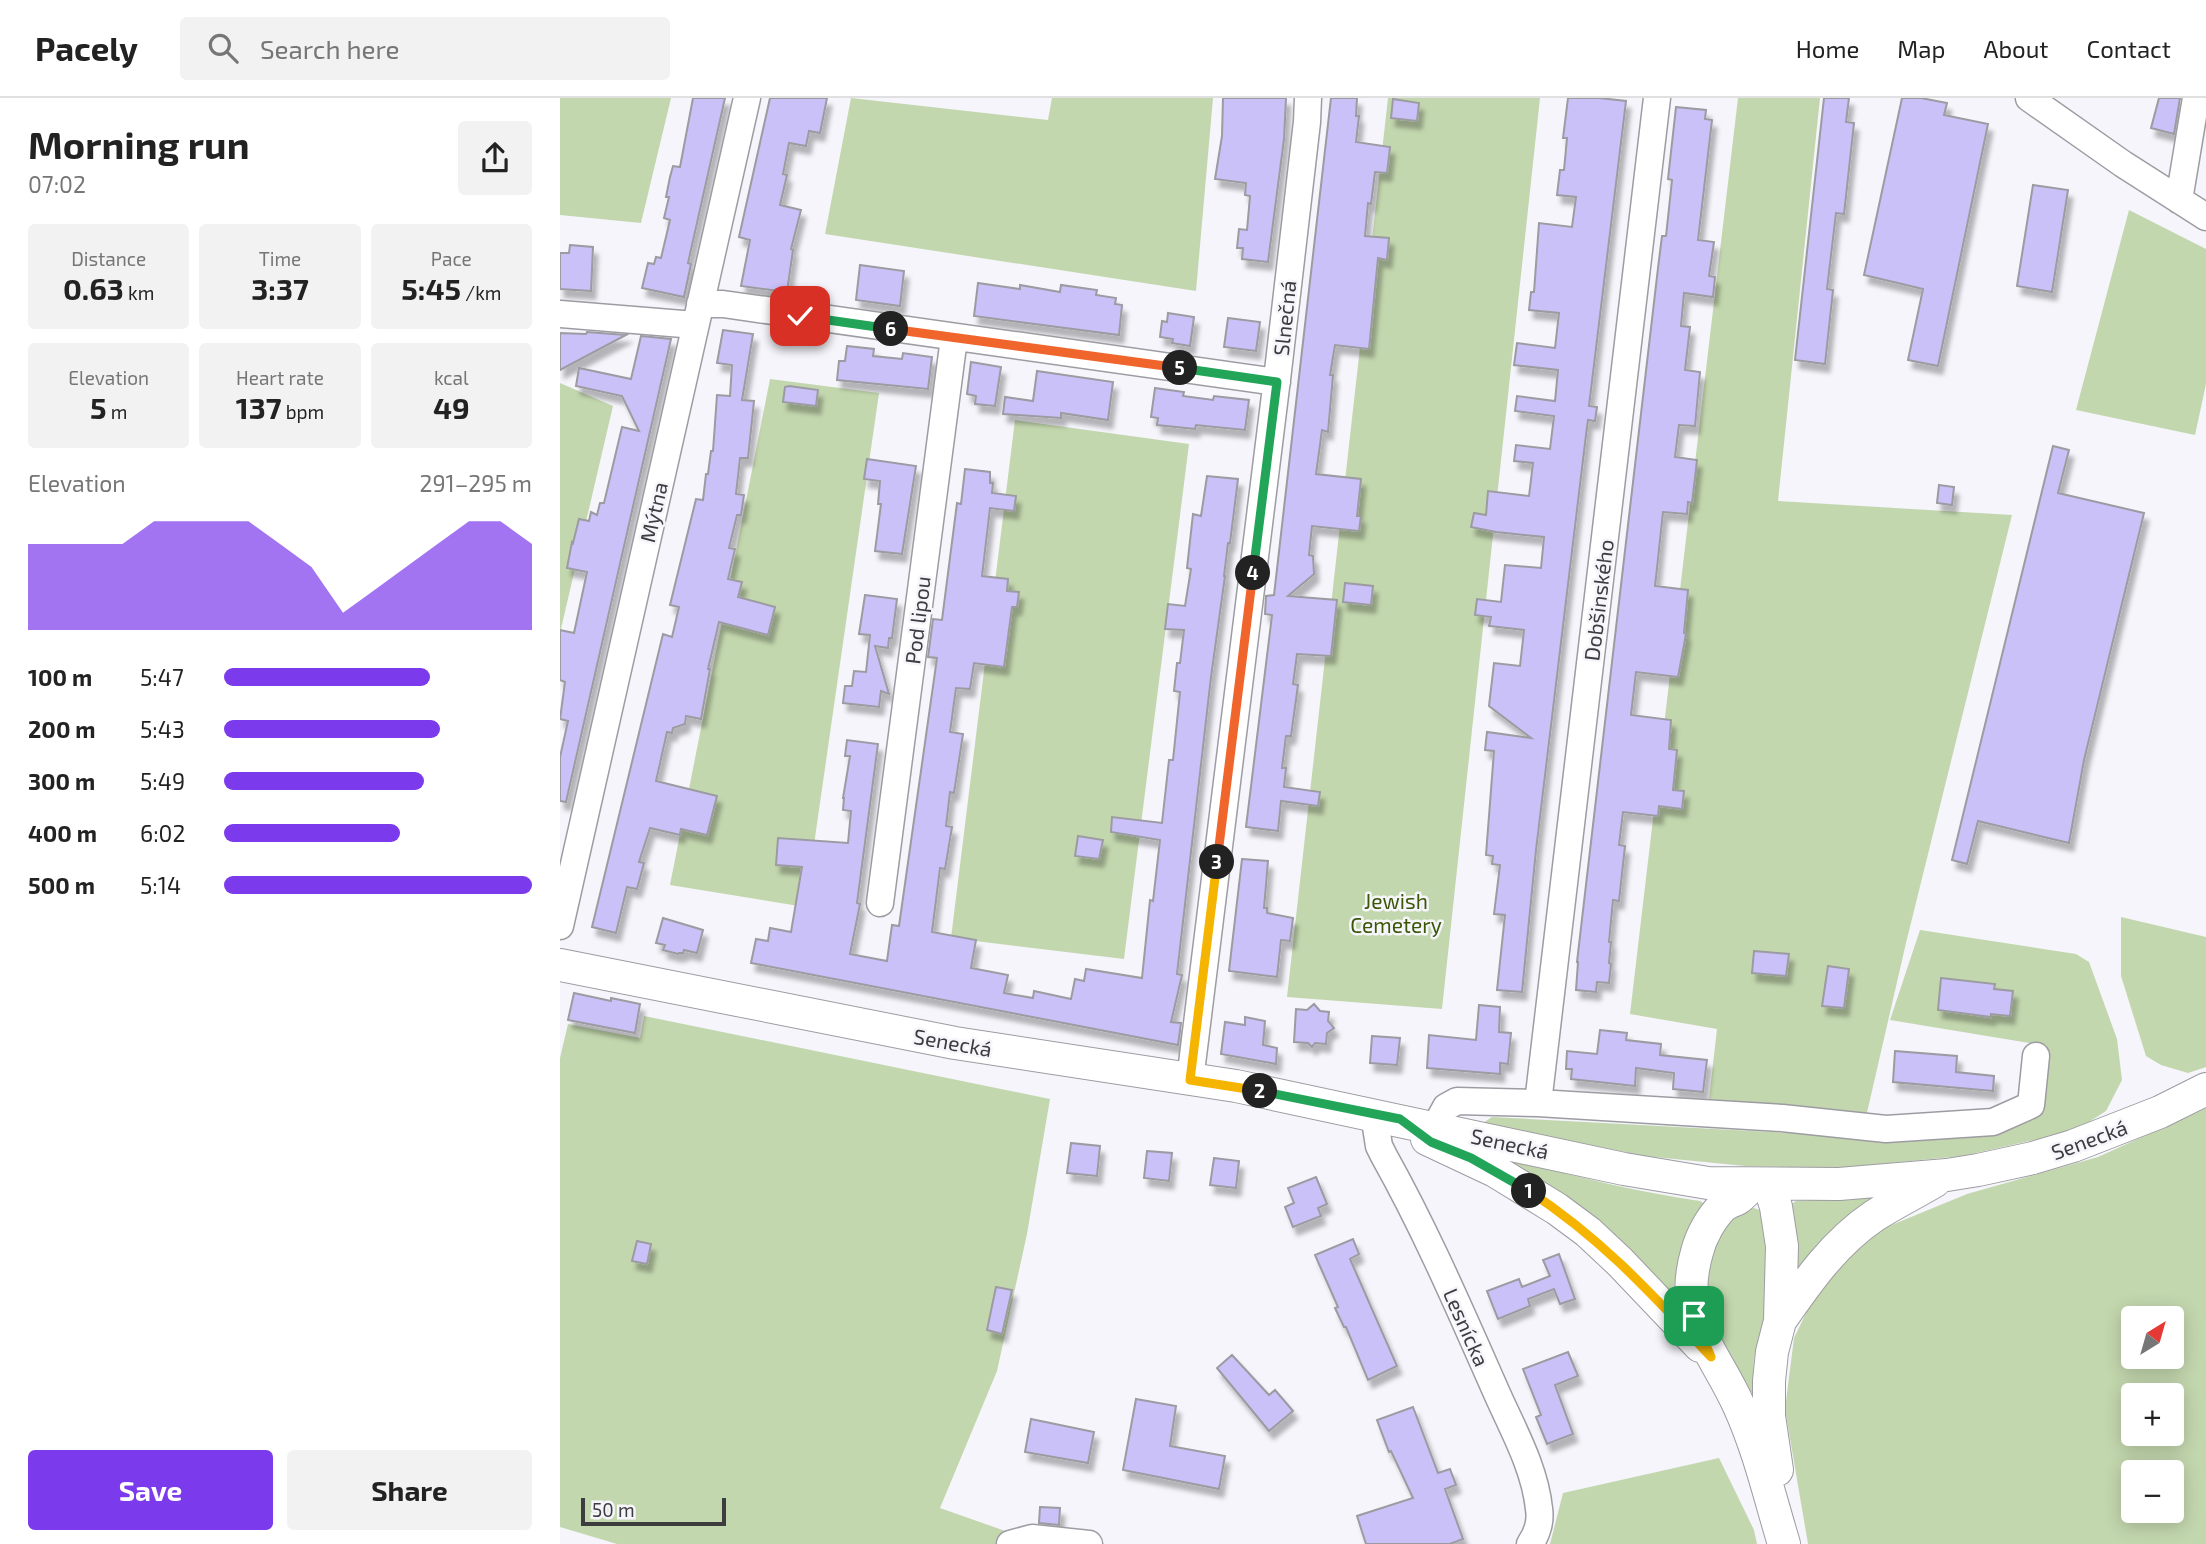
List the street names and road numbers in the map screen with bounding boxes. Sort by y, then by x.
street label: Slnečná [1268,279,1300,357]
street label: Mýtna [634,479,672,545]
street label: Dobšinského [1578,538,1618,662]
street label: Pod lipou [899,575,935,665]
street label: Senecká [912,1023,994,1061]
street label: Senecká [2048,1114,2130,1164]
street label: Senecká [1469,1123,1551,1163]
street label: Lesnícka [1439,1284,1495,1370]

